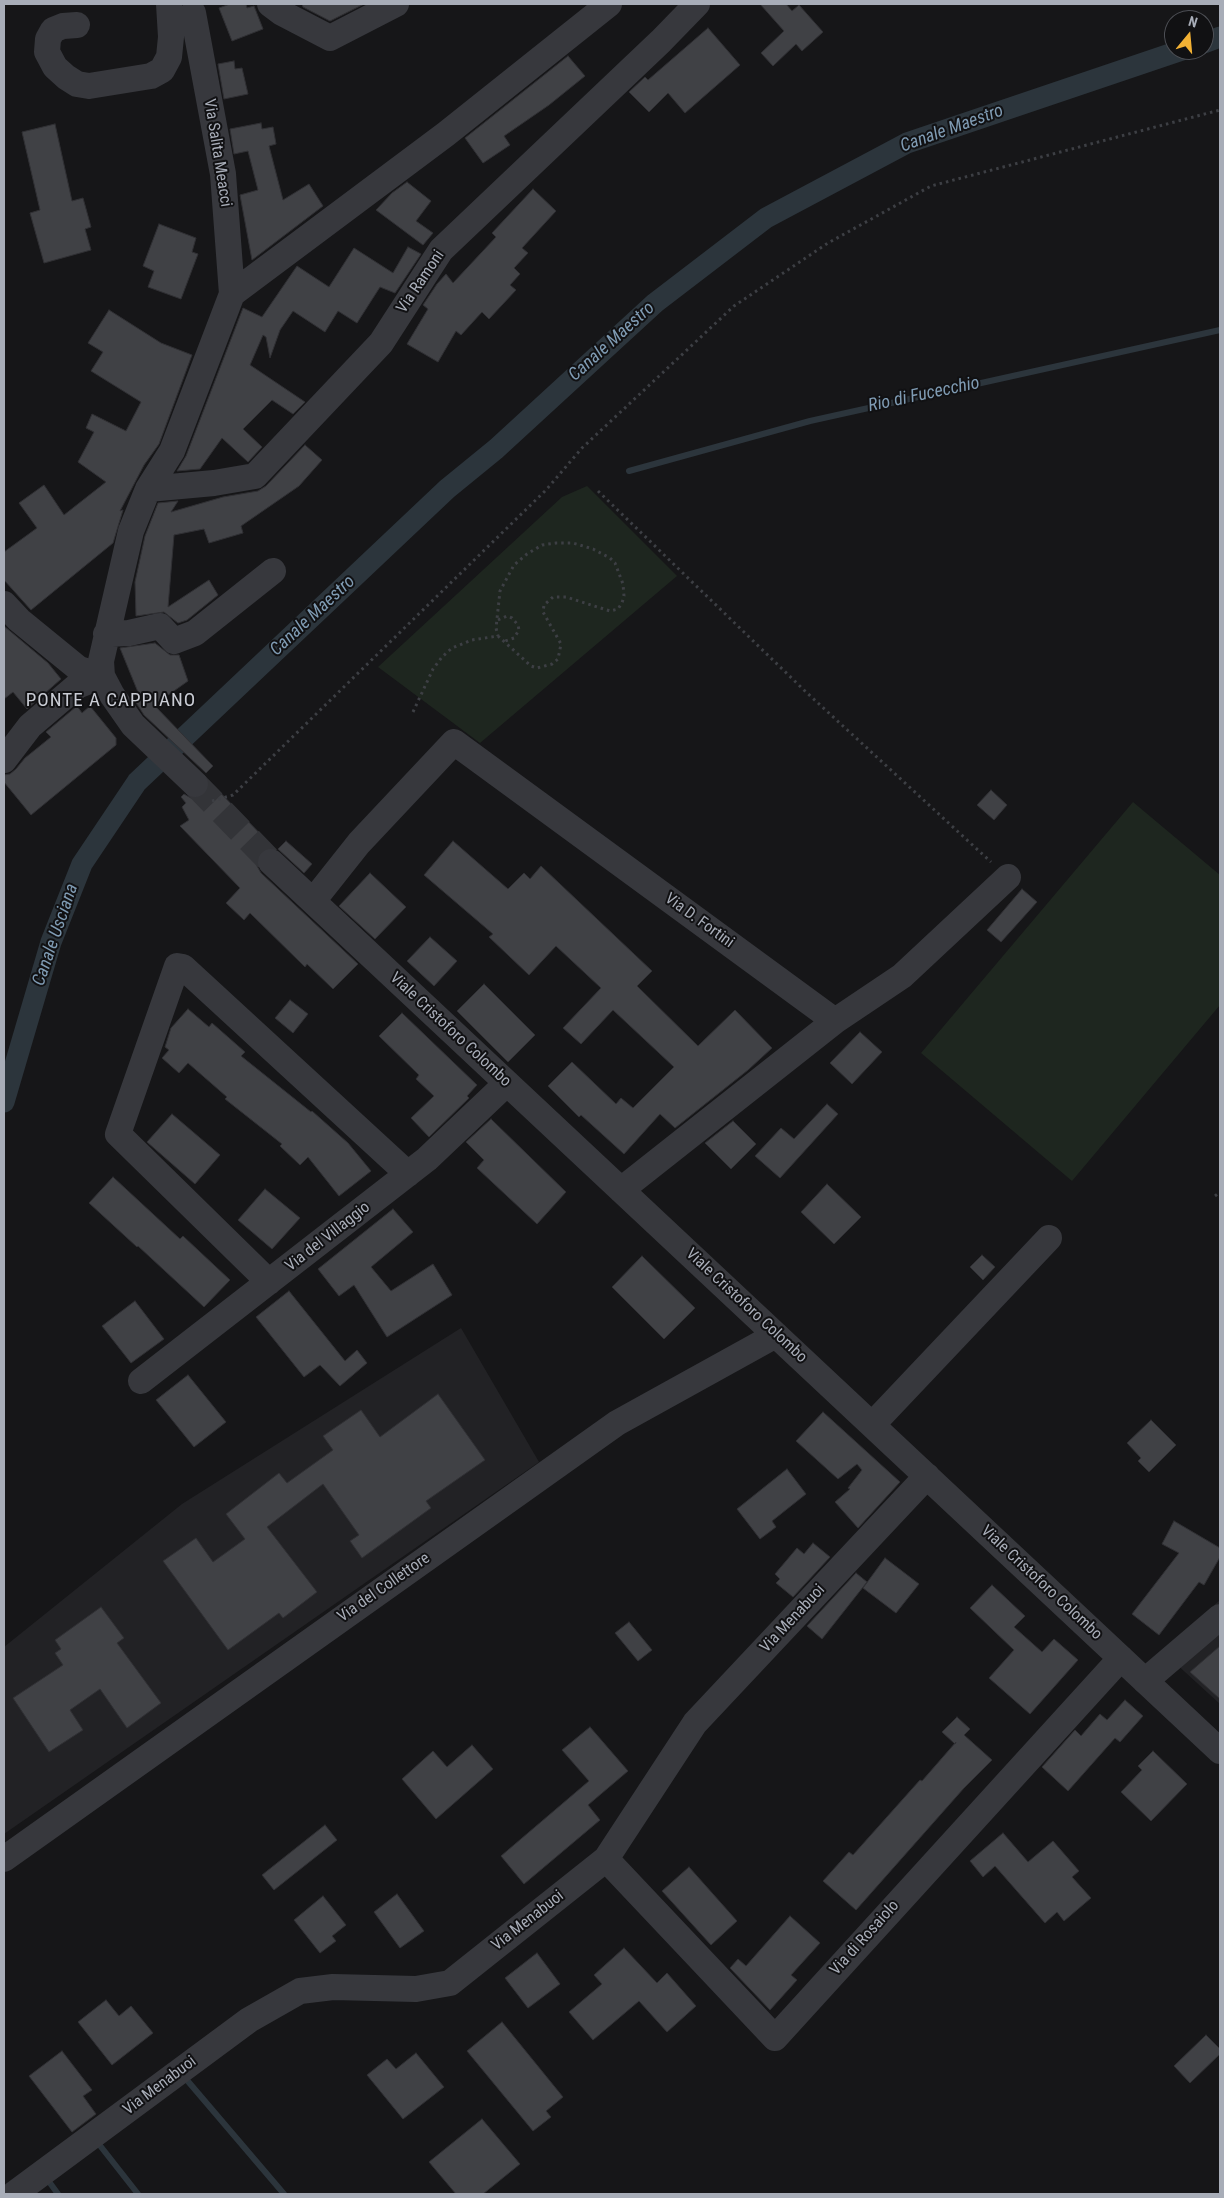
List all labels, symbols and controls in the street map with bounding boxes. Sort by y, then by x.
north arrow [1164,10,1214,60]
text: N [1187,13,1200,31]
street label: Via Salita Meacci [199,98,235,208]
water label: Canale Maestro [897,100,1007,158]
street label: Via Ramoni [393,247,449,317]
water label: Canale Maestro [565,298,659,386]
water label: Rio di Fucecchio [866,373,982,417]
water label: Canale Maestro [266,571,360,661]
district label: PONTE A CAPPIANO [24,690,198,712]
water label: Canale Usciana [28,881,84,989]
street label: Via D. Fortini [661,889,737,953]
street label: Viale Cristoforo Colombo [385,969,515,1091]
street label: Via del Villaggio [282,1198,374,1276]
street label: Viale Cristoforo Colombo [681,1245,811,1367]
street label: Viale Cristoforo Colombo [976,1522,1106,1644]
street label: Via del Collettore [334,1549,434,1627]
street label: Via Menabuoi [757,1581,829,1657]
street label: Via Menabuoi [488,1887,568,1955]
street label: Via di Rosaiolo [826,1897,904,1979]
street label: Via Menabuoi [120,2052,200,2120]

